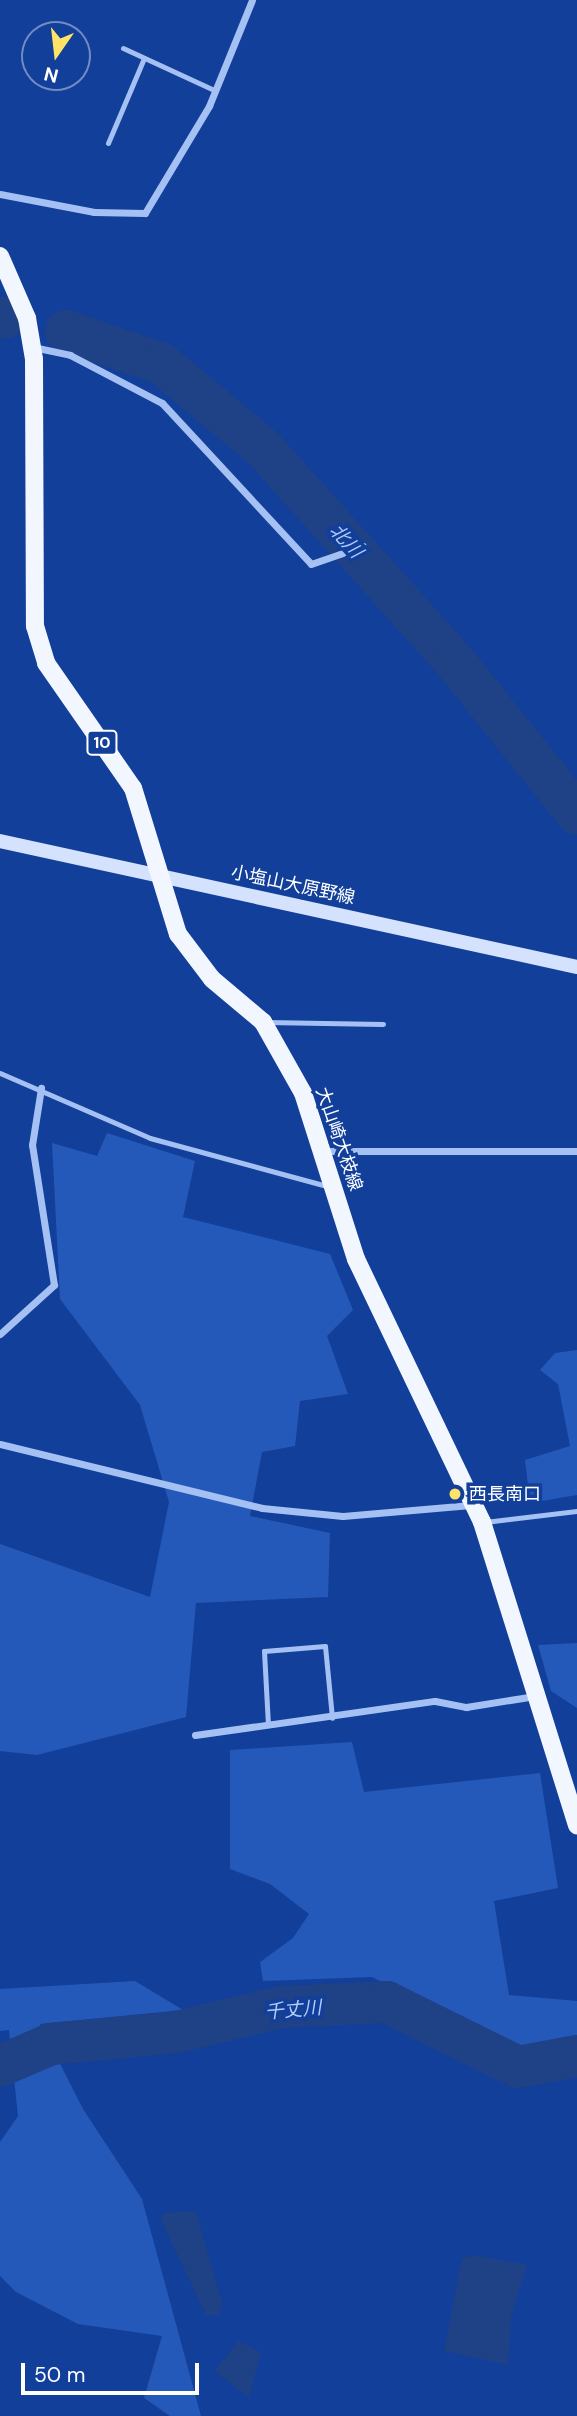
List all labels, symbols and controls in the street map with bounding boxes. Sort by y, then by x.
north arrow [21,21,91,91]
text: N [42,61,61,89]
water label: 北川 [325,519,367,563]
road number: 10 [86,730,118,756]
street label: 小塩山大原野線 [229,861,357,909]
street label: 大山崎大枝線 [311,1084,367,1194]
place label: 西長南口 [469,1483,541,1505]
marker: 西長南口 [447,1486,463,1502]
water label: 千丈川 [264,1996,322,2024]
scale bar [24,2350,203,2394]
text: 50 m [34,2361,85,2389]

